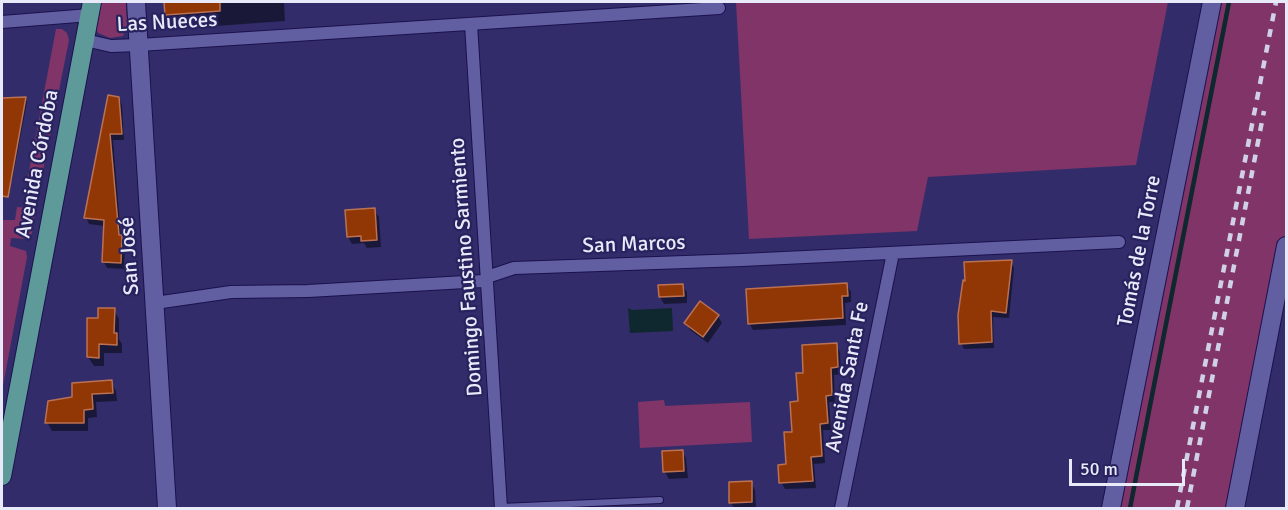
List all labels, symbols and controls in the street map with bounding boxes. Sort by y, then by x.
street label: Las Nueces [116,8,218,38]
street label: Avenida Córdoba [11,88,65,240]
street label: Domingo Faustino Sarmiento [445,137,489,397]
street label: Tomás de la Torre [1113,173,1167,329]
street label: San José [115,216,145,296]
street label: San Marcos [582,231,686,259]
street label: Avenida Santa Fe [821,299,875,455]
scale bar [1072,447,1188,485]
text: 50 m [1080,458,1118,480]

